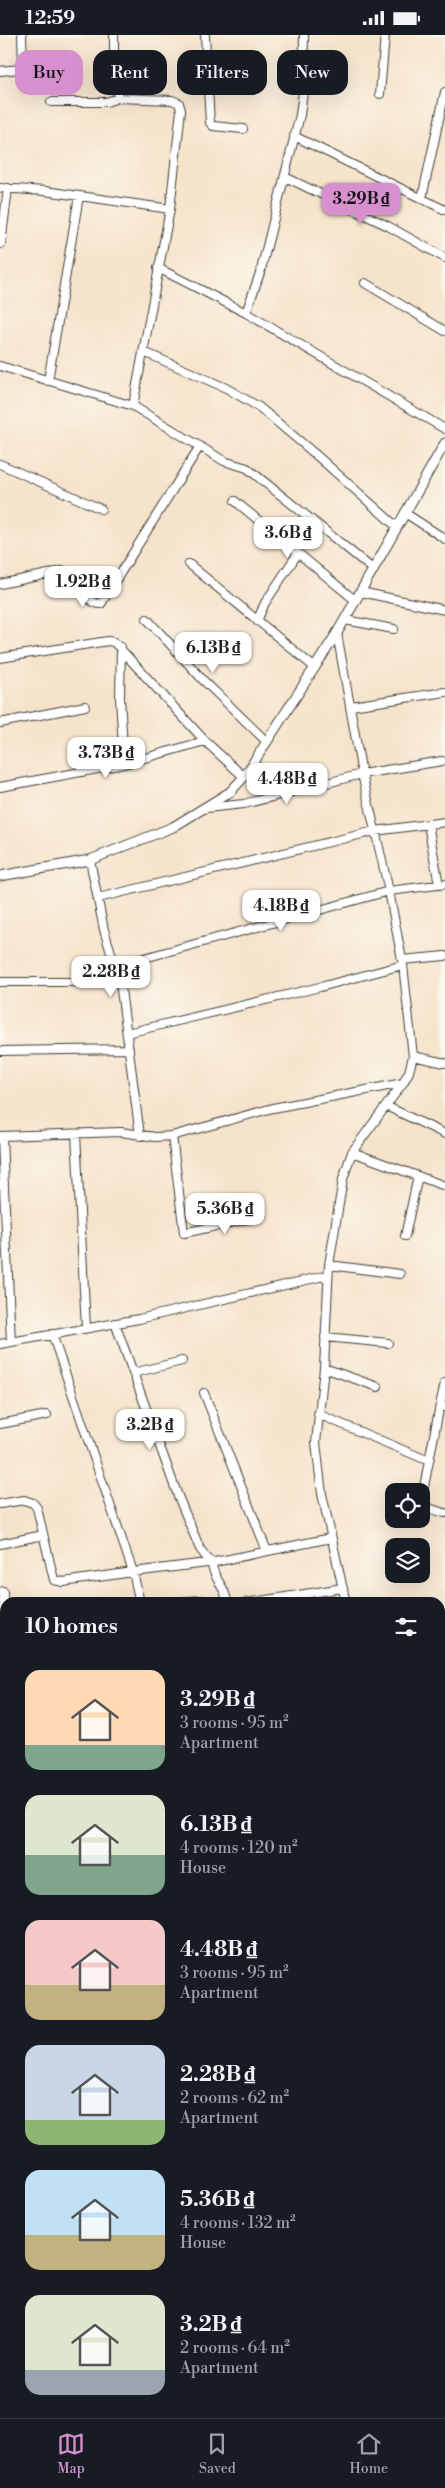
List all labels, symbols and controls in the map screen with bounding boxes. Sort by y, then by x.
text: 12:59 [25,6,75,30]
chip: Buy [15,50,83,95]
chip: Rent [93,50,167,95]
chip: Filters [177,50,267,95]
chip: New [277,50,348,95]
pin: 3.29B ₫ [315,183,407,225]
text: 3.29B ₫ [333,189,389,209]
pin: 3.6B ₫ [247,517,329,559]
text: 3.6B ₫ [265,523,311,543]
pin: 1.92B ₫ [37,565,129,608]
text: 1.92B ₫ [55,572,111,592]
pin: 6.13B ₫ [167,631,259,674]
text: 6.13B ₫ [186,638,240,658]
pin: 3.73B ₫ [60,737,152,779]
text: 3.73B ₫ [78,743,134,763]
pin: 4.48B ₫ [241,763,333,805]
text: 4.48B ₫ [258,769,316,789]
pin: 4.18B ₫ [235,889,327,932]
text: 4.18B ₫ [253,896,309,916]
pin: 2.28B ₫ [65,955,157,998]
text: 2.28B ₫ [82,962,140,982]
pin: 5.36B ₫ [179,1193,271,1235]
text: 5.36B ₫ [197,1199,253,1219]
pin: 3.2B ₫ [109,1409,191,1451]
text: 3.2B ₫ [127,1415,173,1435]
map controls [385,1483,430,1583]
button: locate [385,1483,430,1528]
button: layers [385,1538,430,1583]
icon: filters [392,1613,420,1641]
text: 10 homes [25,1614,118,1640]
text: 3.29B ₫ [180,1687,255,1713]
icon: home [65,1690,125,1750]
text: 3 rooms · 95 m² [180,1713,289,1733]
text: Apartment [180,1733,259,1753]
text: 6.13B ₫ [180,1812,252,1838]
icon: home [65,1815,125,1875]
text: 4 rooms · 120 m² [180,1838,298,1858]
text: House [180,1858,226,1878]
text: 4.48B ₫ [180,1937,257,1963]
icon: home [65,1940,125,2000]
text: 3 rooms · 95 m² [180,1963,289,1983]
text: Apartment [180,1983,259,2003]
text: 2.28B ₫ [180,2062,255,2088]
icon: home [65,2065,125,2125]
text: 2 rooms · 62 m² [180,2088,289,2108]
text: Apartment [180,2108,259,2128]
text: 5.36B ₫ [180,2187,255,2213]
icon: home [65,2190,125,2250]
text: 4 rooms · 132 m² [180,2213,296,2233]
text: House [180,2233,226,2253]
text: 3.2B ₫ [180,2312,241,2338]
icon: home [65,2315,125,2375]
text: 2 rooms · 64 m² [180,2338,290,2358]
text: Apartment [180,2358,259,2378]
tab: Map [57,2430,85,2478]
tab: Saved [199,2430,236,2478]
tab: Home [350,2430,388,2478]

